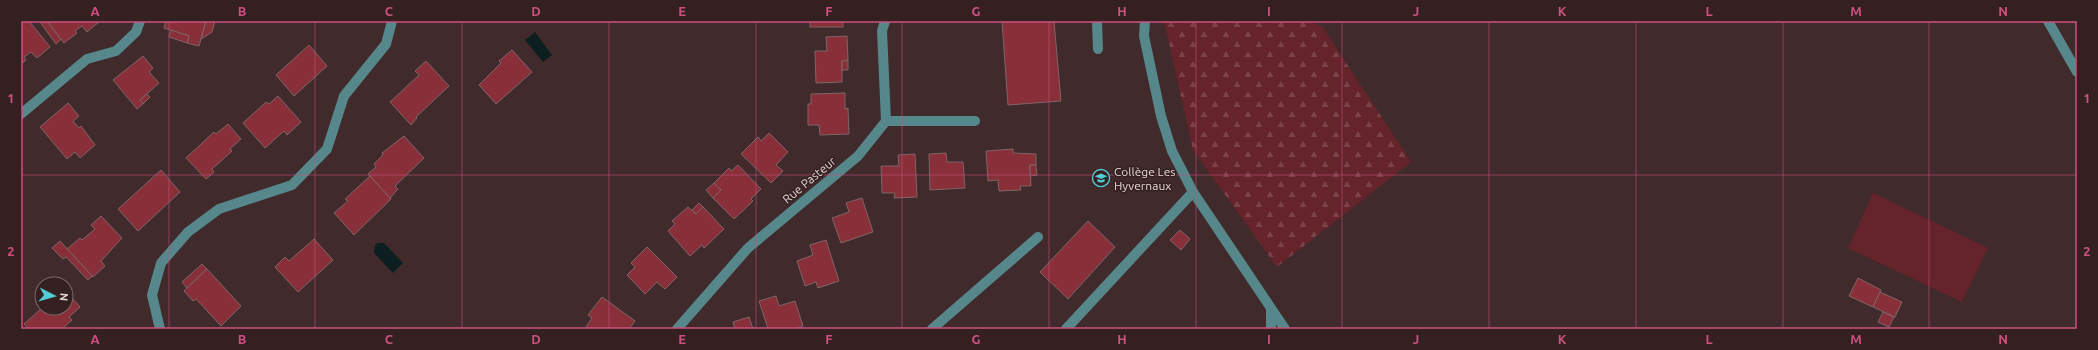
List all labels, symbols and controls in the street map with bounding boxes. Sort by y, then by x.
text: A [90,4,100,18]
text: B [238,4,247,18]
text: C [385,4,394,18]
text: D [531,4,541,18]
text: E [678,4,686,18]
text: F [825,4,833,18]
text: G [972,4,981,18]
text: H [1117,4,1127,18]
text: I [1267,4,1271,18]
text: J [1413,4,1419,18]
text: K [1558,4,1567,18]
text: L [1705,4,1713,18]
text: M [1850,4,1862,18]
text: N [1998,4,2008,18]
text: 1 [7,91,15,105]
text: 1 [2083,91,2091,105]
street label: Rue Pasteur [780,154,838,206]
place label: Collège Les Hyvernaux [1114,165,1176,192]
school or university icon: Collège Les Hyvernaux [1091,168,1111,188]
text: 2 [7,244,15,258]
text: 2 [2083,244,2091,258]
north arrow [34,276,74,316]
text: N [58,292,70,302]
text: A [90,332,100,346]
text: B [238,332,247,346]
text: C [385,332,394,346]
text: D [531,332,541,346]
text: E [678,332,686,346]
text: F [825,332,833,346]
text: G [972,332,981,346]
text: H [1117,332,1127,346]
text: I [1267,332,1271,346]
text: J [1413,332,1419,346]
text: K [1558,332,1567,346]
text: L [1705,332,1713,346]
text: M [1850,332,1862,346]
text: N [1998,332,2008,346]

